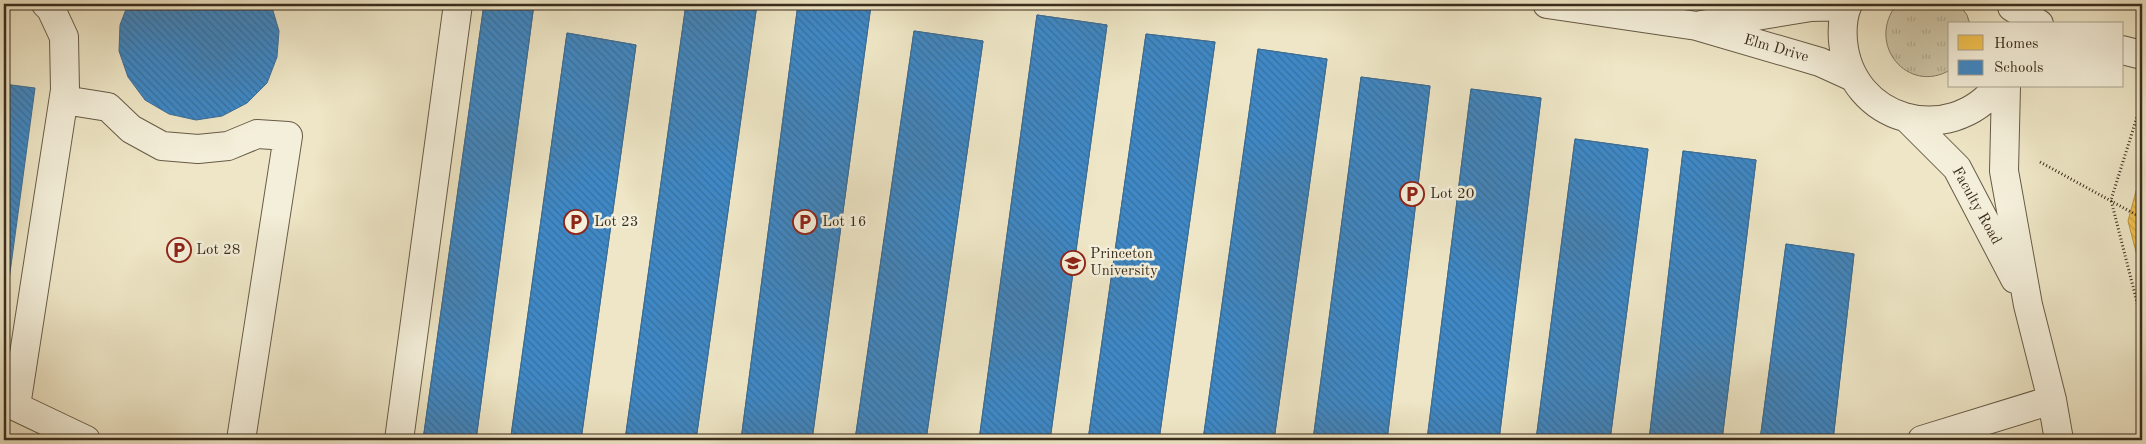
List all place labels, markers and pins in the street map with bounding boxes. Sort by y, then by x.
parking icon: Lot 20 [1399,181,1425,207]
place label: Lot 20 [1430,187,1474,202]
parking icon: Lot 23 [563,209,589,235]
parking icon: Lot 16 [792,209,818,235]
place label: Lot 23 [594,215,638,230]
place label: Lot 16 [822,215,866,230]
parking icon: Lot 28 [166,237,192,263]
place label: Lot 28 [196,243,240,258]
place label: Princeton University [1090,247,1158,279]
school or university icon: Princeton University [1060,250,1086,276]

